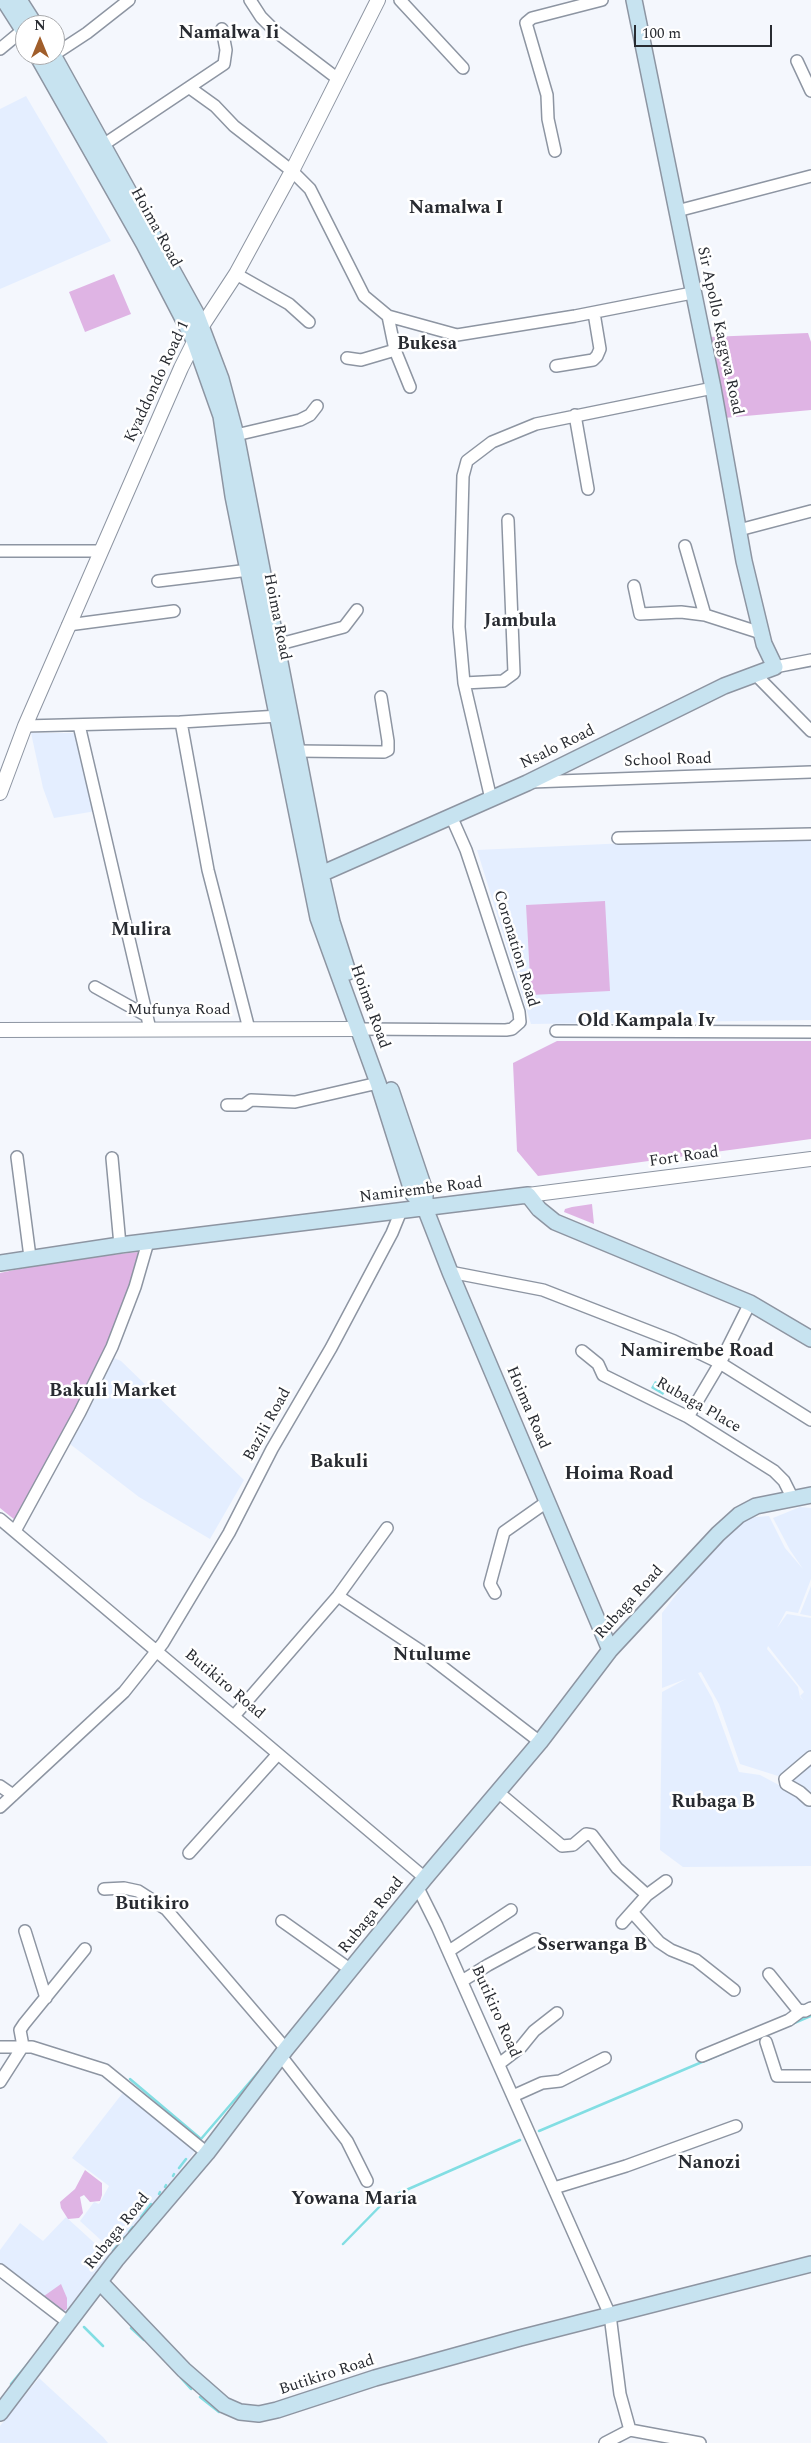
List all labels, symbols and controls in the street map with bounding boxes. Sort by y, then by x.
north arrow [15,15,65,65]
text: N [34,15,46,36]
scale bar [636,15,774,47]
text: 100 m [642,22,681,45]
district label: Namalwa Ii [179,23,279,45]
street label: Hoima Road [125,185,185,271]
district label: Namalwa I [409,198,503,220]
street label: Sir Apollo Kaggwa Road [692,245,746,417]
street label: Kyaddondo Road 1 [121,318,195,446]
district label: Bukesa [397,334,457,356]
street label: Hoima Road [258,572,294,662]
district label: Jambula [484,611,556,633]
street label: Nsalo Road [518,722,598,774]
street label: School Road [624,750,712,772]
street label: Coronation Road [488,888,542,1010]
district label: Mulira [111,920,171,942]
street label: Hoima Road [345,962,393,1052]
street label: Mufunya Road [127,1001,231,1021]
district label: Old Kampala Iv [577,1011,715,1033]
street label: Fort Road [648,1144,720,1172]
street label: Namirembe Road [358,1174,484,1208]
district label: Namirembe Road [620,1341,774,1363]
street label: Hoima Road [501,1364,553,1452]
street label: Rubaga Place [652,1374,744,1438]
district label: Bakuli Market [49,1381,177,1403]
street label: Bazili Road [240,1385,296,1465]
district label: Bakuli [310,1452,368,1474]
district label: Hoima Road [564,1464,674,1486]
street label: Rubaga Road [592,1562,668,1644]
district label: Ntulume [393,1645,471,1667]
street label: Butikiro Road [180,1646,268,1724]
district label: Rubaga B [671,1792,755,1814]
street label: Rubaga Road [335,1874,409,1958]
district label: Butikiro [115,1894,189,1916]
district label: Sserwanga B [537,1935,647,1957]
street label: Butikiro Road [466,1963,524,2061]
district label: Nanozi [677,2153,741,2175]
district label: Yowana Maria [291,2189,417,2211]
street label: Rubaga Road [81,2190,155,2274]
street label: Butikiro Road [277,2352,377,2400]

